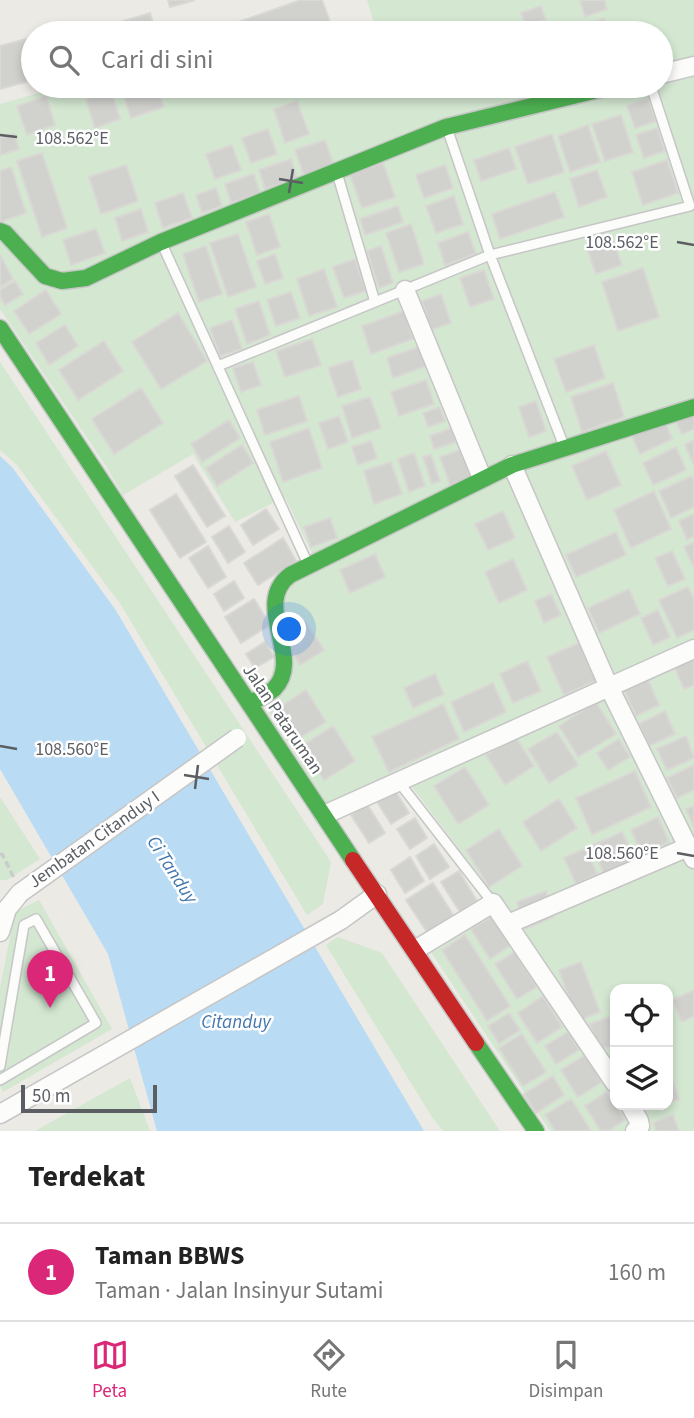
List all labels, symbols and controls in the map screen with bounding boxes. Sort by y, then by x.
search box [21,21,673,98]
icon: search [45,41,83,79]
text: Cari di sini [101,41,214,78]
text: 108.562°E [35,126,109,151]
text: 108.562°E [585,230,659,255]
your location [272,612,306,646]
street label: Jalan Pataruman [237,659,329,779]
text: 108.560°E [35,737,109,762]
street label: Jembatan Citanduy I [24,785,165,894]
water label: Ci Tanduy [140,831,205,910]
text: 108.560°E [585,841,659,866]
pin: 1 [27,950,73,1008]
map controls [610,984,673,1110]
button: locate [610,984,673,1047]
water label: Citanduy [201,1009,272,1036]
button: layers [610,1047,673,1110]
scale bar [21,1082,158,1114]
text: 50 m [32,1083,70,1110]
text: Terdekat [28,1155,145,1198]
text: Taman BBWS [95,1237,244,1274]
text: 1 [45,1256,57,1289]
text: 160 m [608,1256,666,1289]
text: Taman · Jalan Insinyur Sutami [95,1274,383,1307]
tab: Peta [91,1336,129,1405]
tab: Rute [310,1336,348,1405]
tab: Disimpan [529,1336,604,1405]

